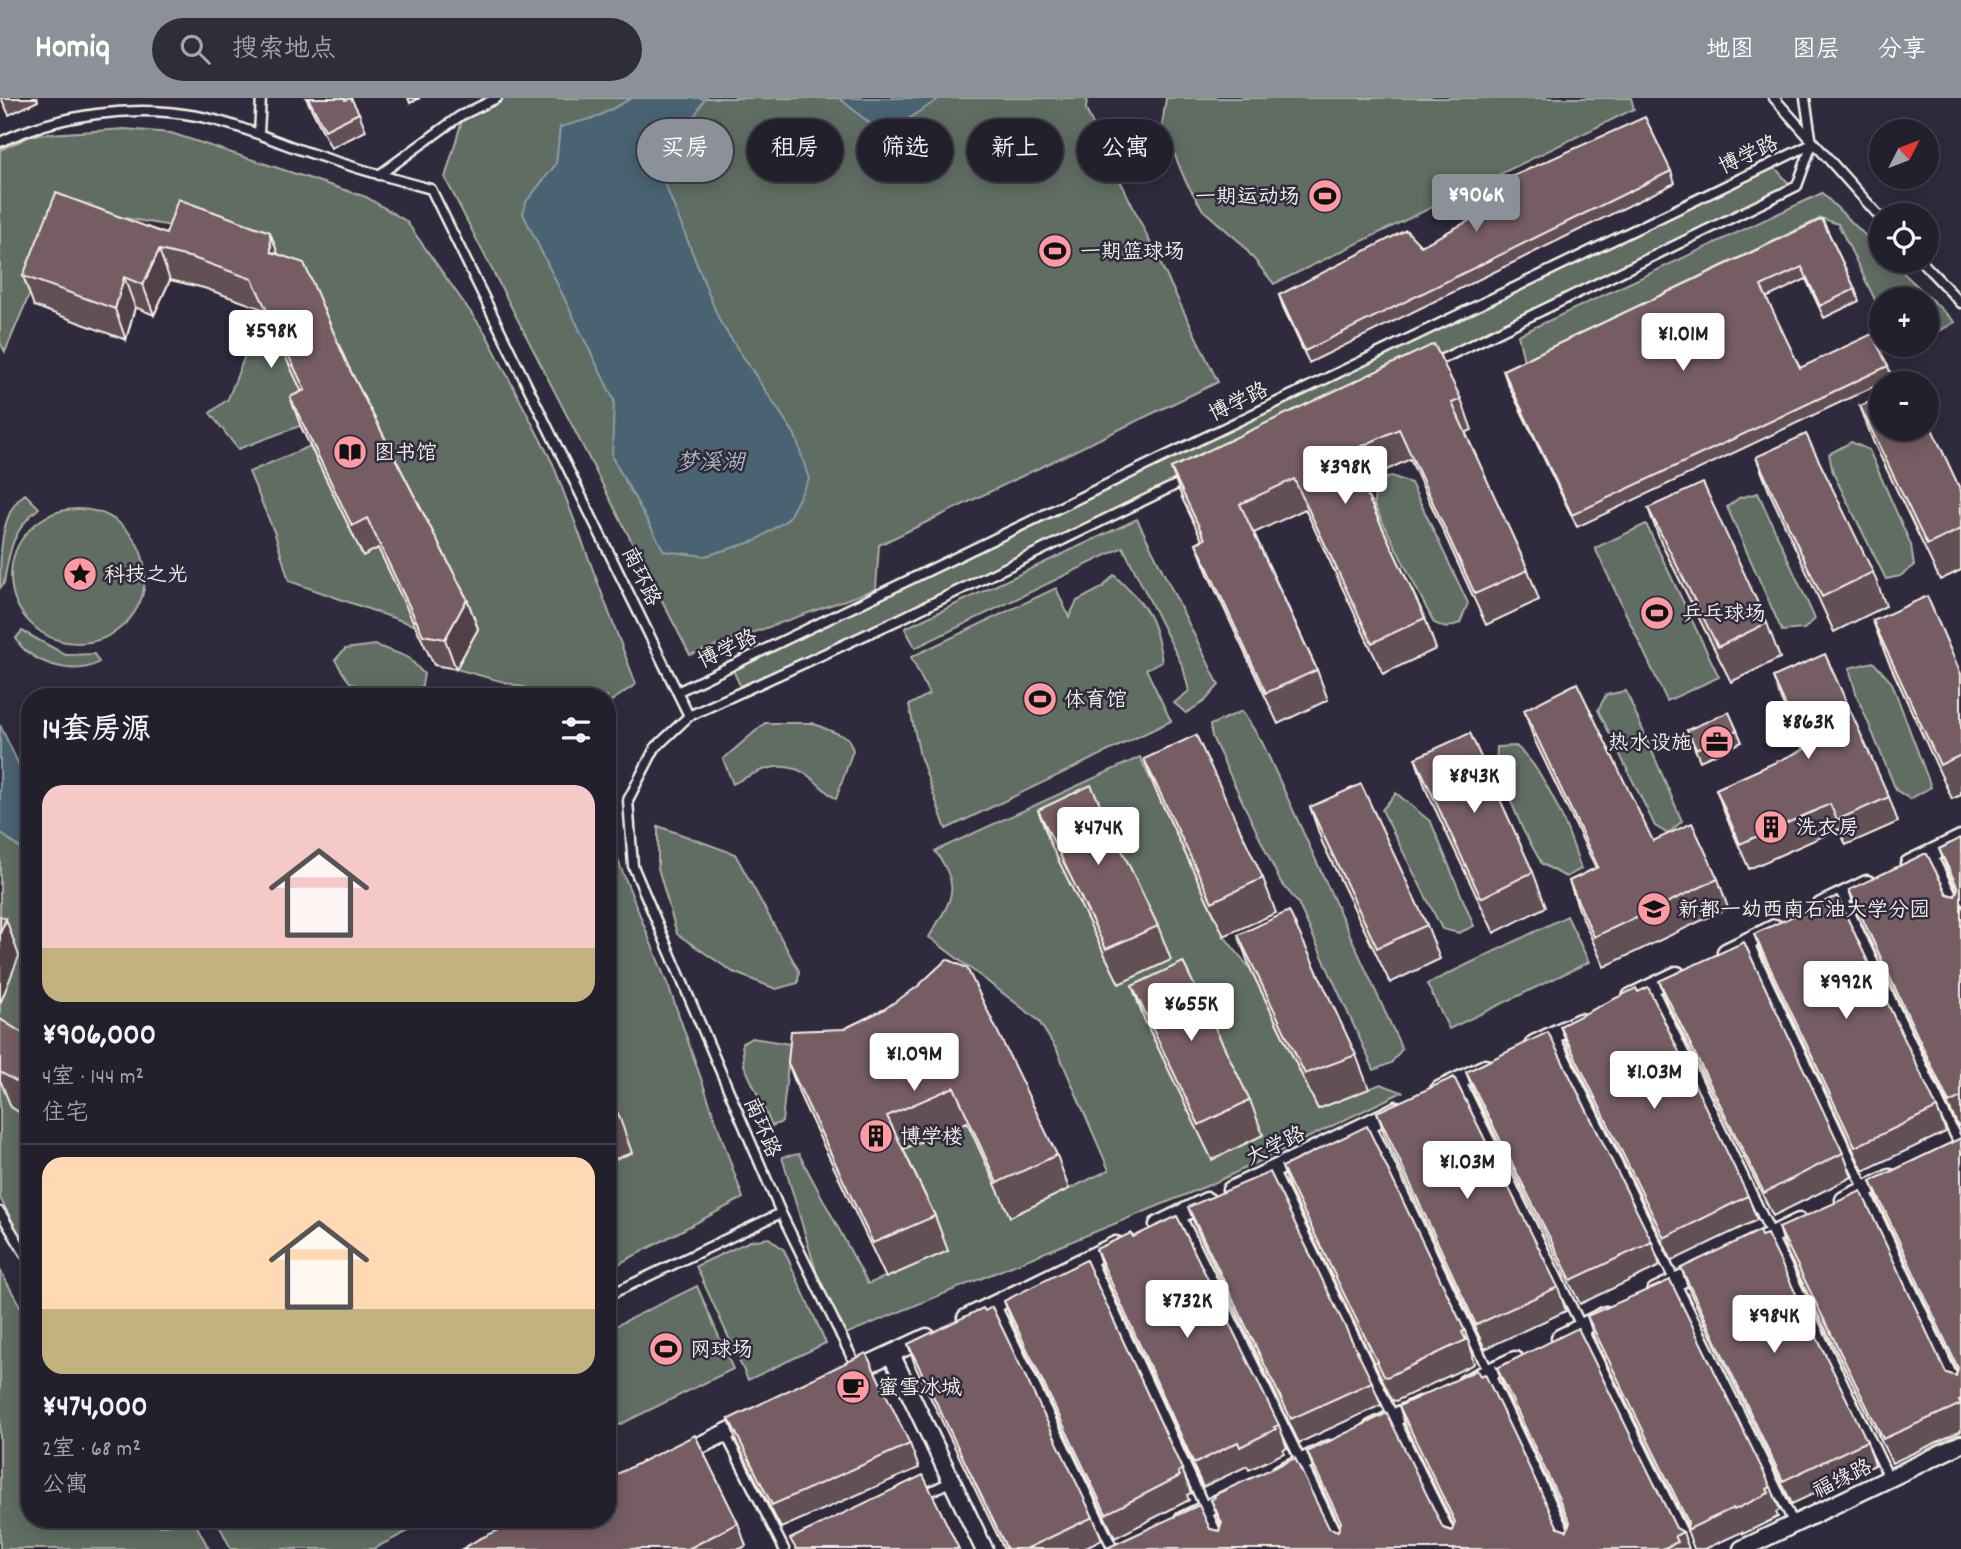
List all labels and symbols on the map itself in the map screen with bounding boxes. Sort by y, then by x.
north arrow [1869,119,1939,189]
street label: 博学路 [1714,130,1784,184]
pin: ¥906K [1427,174,1525,234]
sports icon: 一期运动场 [1306,177,1344,215]
place label: 一期运动场 [1195,184,1300,214]
sports icon: 一期篮球场 [1036,232,1074,270]
place label: 一期篮球场 [1080,239,1185,269]
pin: ¥598K [222,310,320,370]
pin: ¥1.01M [1626,314,1740,373]
street label: 博学路 [1204,376,1274,431]
library icon: 图书馆 [331,433,369,471]
place label: 图书馆 [374,440,437,470]
pin: ¥398K [1296,446,1394,506]
water label: 梦溪湖 [676,448,747,481]
street label: 南环路 [612,542,667,612]
place icon: 科技之光 [61,555,99,593]
place label: 科技之光 [104,562,188,592]
sports icon: 乒乓球场 [1638,594,1676,632]
place label: 乒乓球场 [1682,601,1766,631]
street label: 博学路 [693,623,763,678]
sports icon: 体育馆 [1021,680,1059,718]
place label: 体育馆 [1064,687,1127,717]
pin: ¥863K [1759,702,1857,761]
office icon: 热水设施 [1698,723,1736,761]
place label: 热水设施 [1608,730,1692,760]
pin: ¥843K [1425,756,1523,815]
pin: ¥474K [1049,808,1147,867]
building icon: 洗衣房 [1752,808,1790,846]
place label: 洗衣房 [1796,815,1859,845]
school or university icon: 新都一幼西南石油大学分园 [1635,890,1673,928]
place label: 新都一幼西南石油大学分园 [1678,897,1930,927]
pin: ¥992K [1797,962,1895,1021]
pin: ¥655K [1142,984,1240,1043]
pin: ¥1.09M [857,1034,971,1093]
pin: ¥1.03M [1597,1052,1711,1111]
street label: 南环路 [734,1093,786,1163]
building icon: 博学楼 [857,1117,895,1155]
street label: 大学路 [1241,1120,1311,1175]
place label: 博学楼 [900,1124,963,1154]
pin: ¥1.03M [1410,1142,1524,1201]
pin: ¥732K [1138,1280,1236,1340]
pin: ¥984K [1725,1296,1823,1355]
sports icon: 网球场 [647,1330,685,1368]
place label: 网球场 [690,1337,753,1367]
cafe icon: 蜜雪冰城 [834,1368,872,1406]
place label: 蜜雪冰城 [878,1375,962,1405]
street label: 福缘路 [1808,1453,1878,1508]

